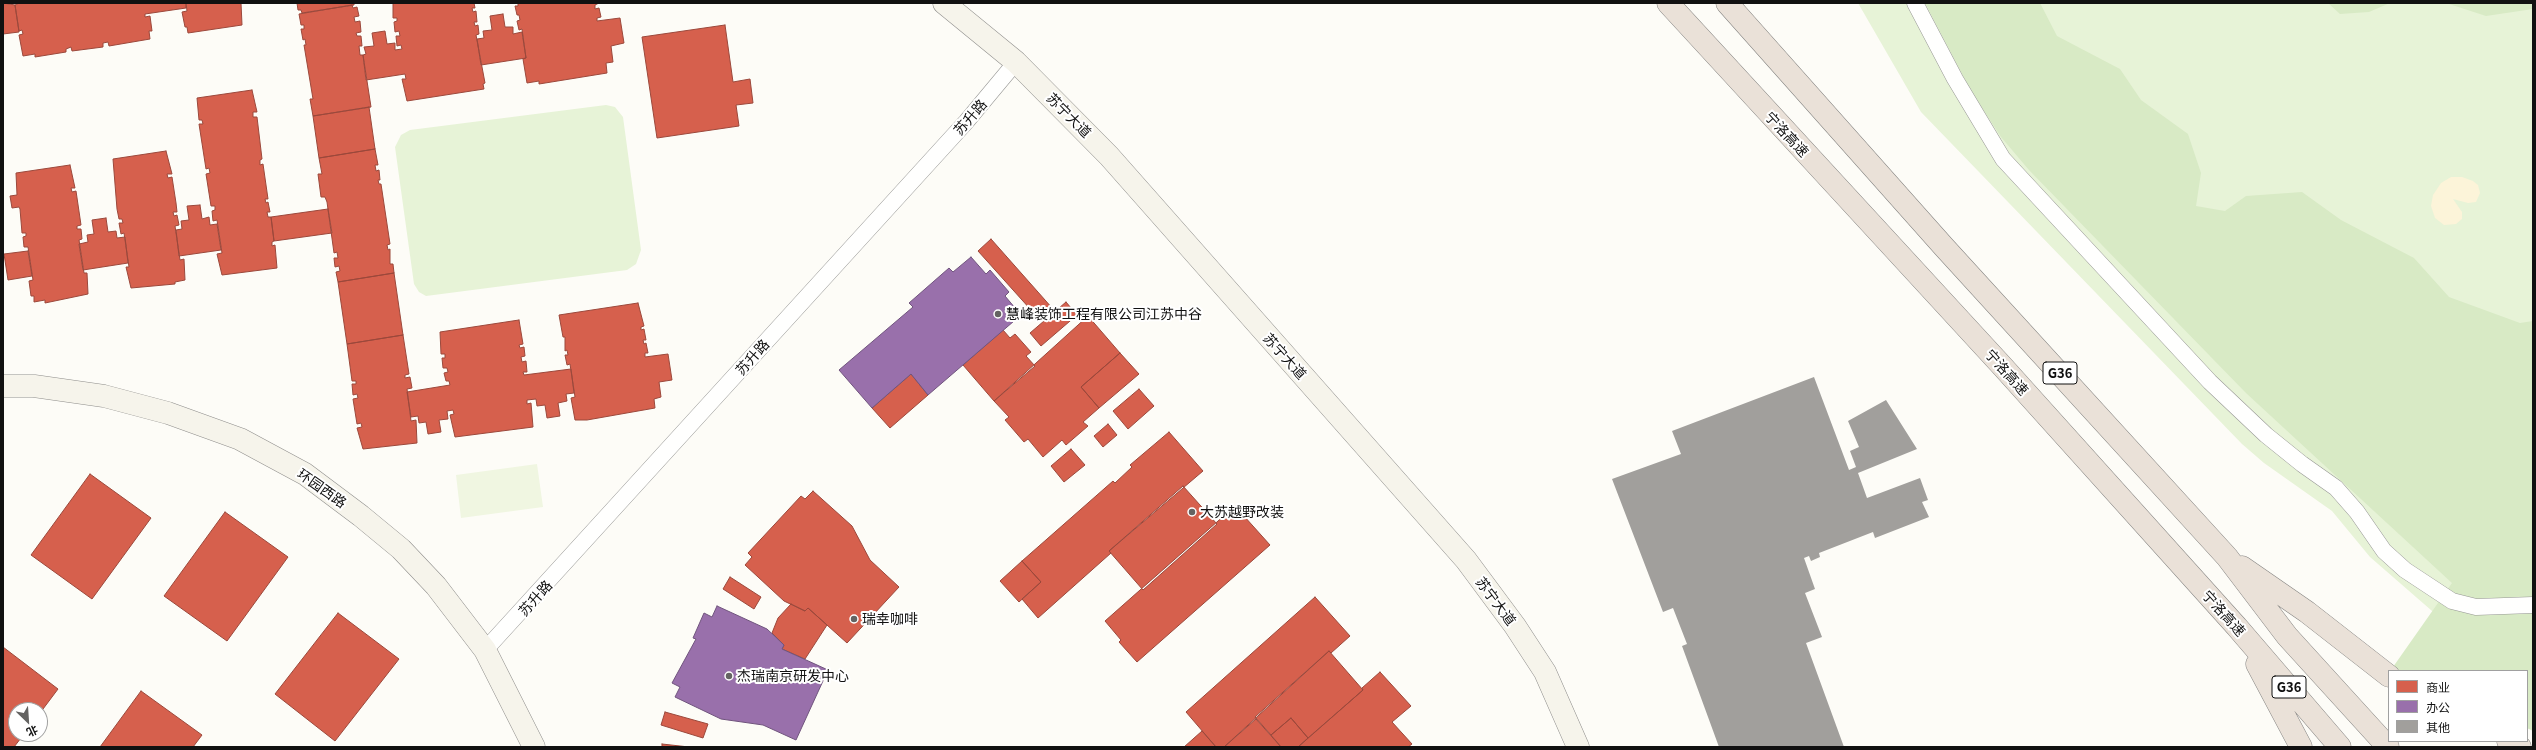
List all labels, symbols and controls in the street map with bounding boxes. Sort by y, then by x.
street label: 苏宁大道 [1043,89,1095,141]
street label: 苏升路 [950,96,990,138]
street label: 宁洛高速 [1762,108,1812,160]
place label: 慧峰装饰工程有限公司江苏中谷 [1006,306,1202,322]
marker: 慧峰装饰工程有限公司江苏中谷 [993,309,1003,319]
street label: 苏宁大道 [1260,330,1310,382]
street label: 苏升路 [732,336,772,378]
street label: 宁洛高速 [1982,346,2032,398]
road number: G36 [2043,362,2077,384]
street label: 环园西路 [294,465,350,511]
place label: 大苏越野改装 [1200,504,1284,520]
marker: 大苏越野改装 [1187,507,1197,517]
street label: 苏宁大道 [1472,574,1520,628]
street label: 苏升路 [515,577,555,619]
street label: 宁洛高速 [2199,587,2249,639]
place label: 瑞幸咖啡 [862,611,918,627]
marker: 瑞幸咖啡 [849,614,859,624]
place label: 杰瑞南京研发中心 [737,668,849,684]
legend [2388,670,2528,742]
marker: 杰瑞南京研发中心 [724,671,734,681]
road number: G36 [2272,676,2306,698]
text: 商业 [2426,678,2450,695]
text: 办公 [2426,698,2450,715]
north arrow [8,702,48,742]
text: 其他 [2426,718,2450,735]
text: 北 [24,722,41,742]

